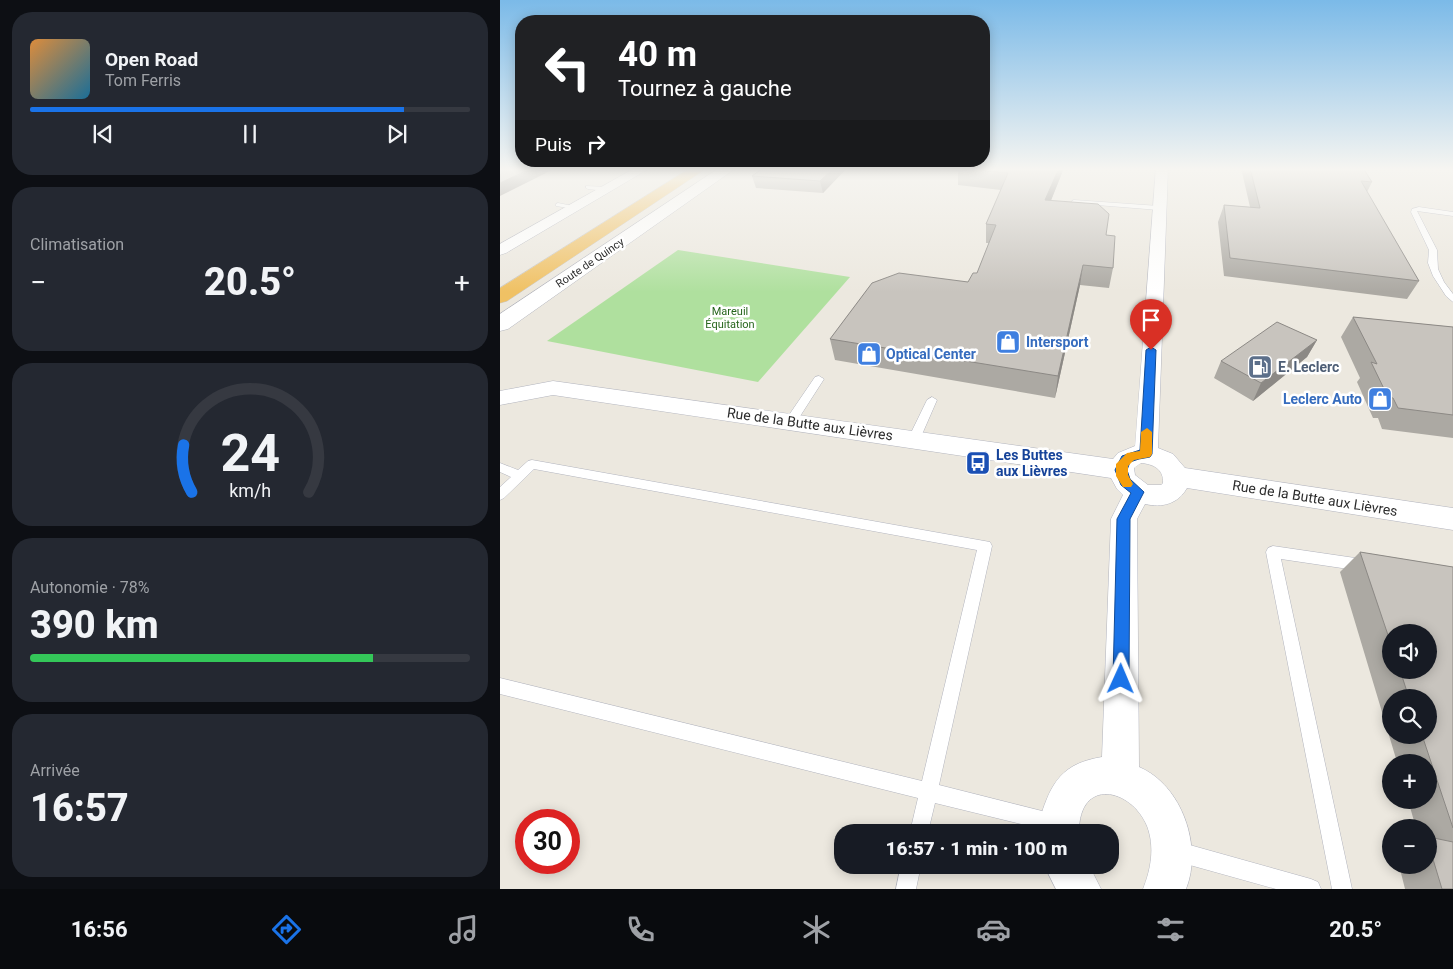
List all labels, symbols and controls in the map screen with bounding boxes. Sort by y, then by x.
text: 40 m [618,34,697,75]
icon: left [535,35,600,100]
text: Open Road [105,48,198,71]
text: Tom Ferris [105,71,181,90]
text: Tournez à gauche [618,76,792,101]
icon: previous [89,120,117,148]
icon: pause [236,120,264,148]
icon: next [383,120,411,148]
icon: right [582,130,610,158]
text: Puis [535,133,572,156]
text: Climatisation [30,235,124,254]
street label: Route de Quincy [553,235,627,291]
text: 20.5° [204,260,296,304]
text: − [30,266,46,299]
text: + [454,266,470,299]
pin [1130,299,1172,350]
park label: Mareuil Équitation [705,305,755,331]
icon: arrive [1137,306,1165,334]
shop icon: Intersport [995,329,1021,355]
place label: Intersport [1026,334,1089,350]
shop icon: Optical Center [856,341,882,367]
place label: Optical Center [886,346,976,362]
fuel station icon: E. Leclerc [1247,354,1273,380]
place label: E. Leclerc [1278,359,1339,375]
shop icon: Leclerc Auto [1367,386,1393,412]
place label: Leclerc Auto [1283,391,1362,407]
street label: Rue de la Butte aux Lièvres [726,404,894,444]
text: 24 [220,423,280,484]
place label: Les Buttes aux Lièvres [996,447,1068,479]
bus stop icon: Les Buttes aux Lièvres [965,450,991,476]
street label: Rue de la Butte aux Lièvres [1231,477,1399,519]
text: km/h [229,480,271,501]
text: Autonomie · 78% [30,578,150,597]
text: 390 km [30,603,159,647]
map controls [1382,624,1437,874]
button: sound [1382,624,1437,679]
position arrow [1094,652,1146,704]
button: search [1382,689,1437,744]
button: + [1382,754,1437,809]
text: Arrivée [30,761,80,780]
text: 16:57 [30,786,129,830]
speed limit sign: 30 [515,809,580,874]
button: − [1382,819,1437,874]
text: 16:57 · 1 min · 100 m [885,837,1068,860]
icon: directions [269,912,304,947]
icon: music [446,912,481,947]
icon: phone [623,912,658,947]
icon: climate [799,912,834,947]
icon: car [976,912,1011,947]
icon: filters [1153,912,1188,947]
text: 16:56 [71,917,128,942]
text: 20.5° [1329,917,1382,942]

